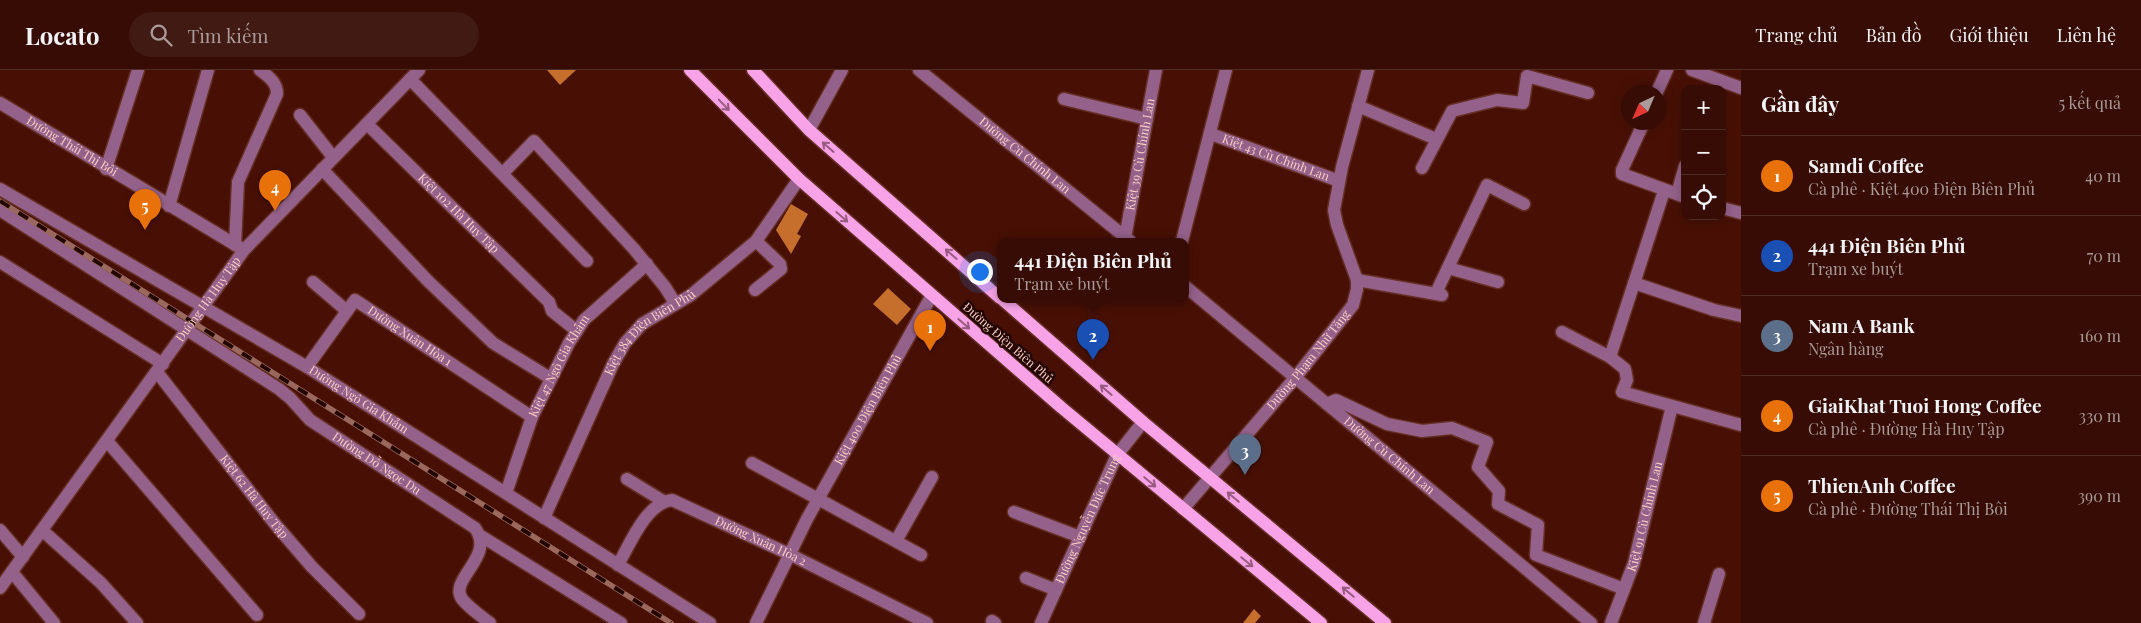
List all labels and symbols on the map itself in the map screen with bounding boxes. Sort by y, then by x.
north arrow [1621,85,1666,130]
street label: Kiệt 39 Cù Chính Lan [1121,97,1158,212]
one-way arrow [718,99,730,111]
street label: Đường Thái Thị Bôi [24,112,121,179]
street label: Đường Cù Chính Lan [976,113,1074,197]
street label: Kiệt 43 Cù Chính Lan [1220,130,1332,184]
one-way arrow [822,141,835,153]
street label: Kiệt 102 Hà Huy Tập [415,169,503,256]
pin: 4 [259,170,291,211]
pin: 5 [129,189,161,230]
one-way arrow [835,211,848,223]
one-way arrow [944,248,957,260]
street label: Đường Hà Huy Tập [171,253,244,344]
your location [967,259,993,285]
street label: Kiệt 384 Điện Biên Phủ [600,286,698,377]
street label: Đường Điện Biên Phủ [960,298,1057,386]
street label: Đường Xuân Hòa 1 [365,302,456,369]
street label: Đường Phạm Nhữ Tăng [1263,306,1354,412]
pin: 1 [914,310,946,351]
street label: Kiệt 47 Ngô Gia Khảm [524,311,593,420]
one-way arrow [958,318,971,330]
pin: 2 [1077,319,1109,360]
street label: Kiệt 400 Điện Biên Phủ [830,351,904,467]
street label: Đường Ngô Gia Khảm [306,361,412,437]
one-way arrow [1099,384,1112,396]
street label: Đường Cù Chính Lan [1341,412,1438,497]
street label: Đường Đỗ Ngọc Du [330,428,424,497]
pin: 3 [1229,434,1261,475]
street label: Kiệt 62 Hà Huy Tập [217,451,293,541]
street label: Đường Nguyễn Đức Trung [1051,451,1123,586]
street label: Kiệt 91 Cù Chính Lan [1623,460,1665,574]
one-way arrow [1143,476,1156,487]
one-way arrow [1227,492,1240,503]
street label: Đường Xuân Hòa 2 [713,512,810,569]
one-way arrow [1240,557,1253,568]
one-way arrow [1342,586,1355,597]

